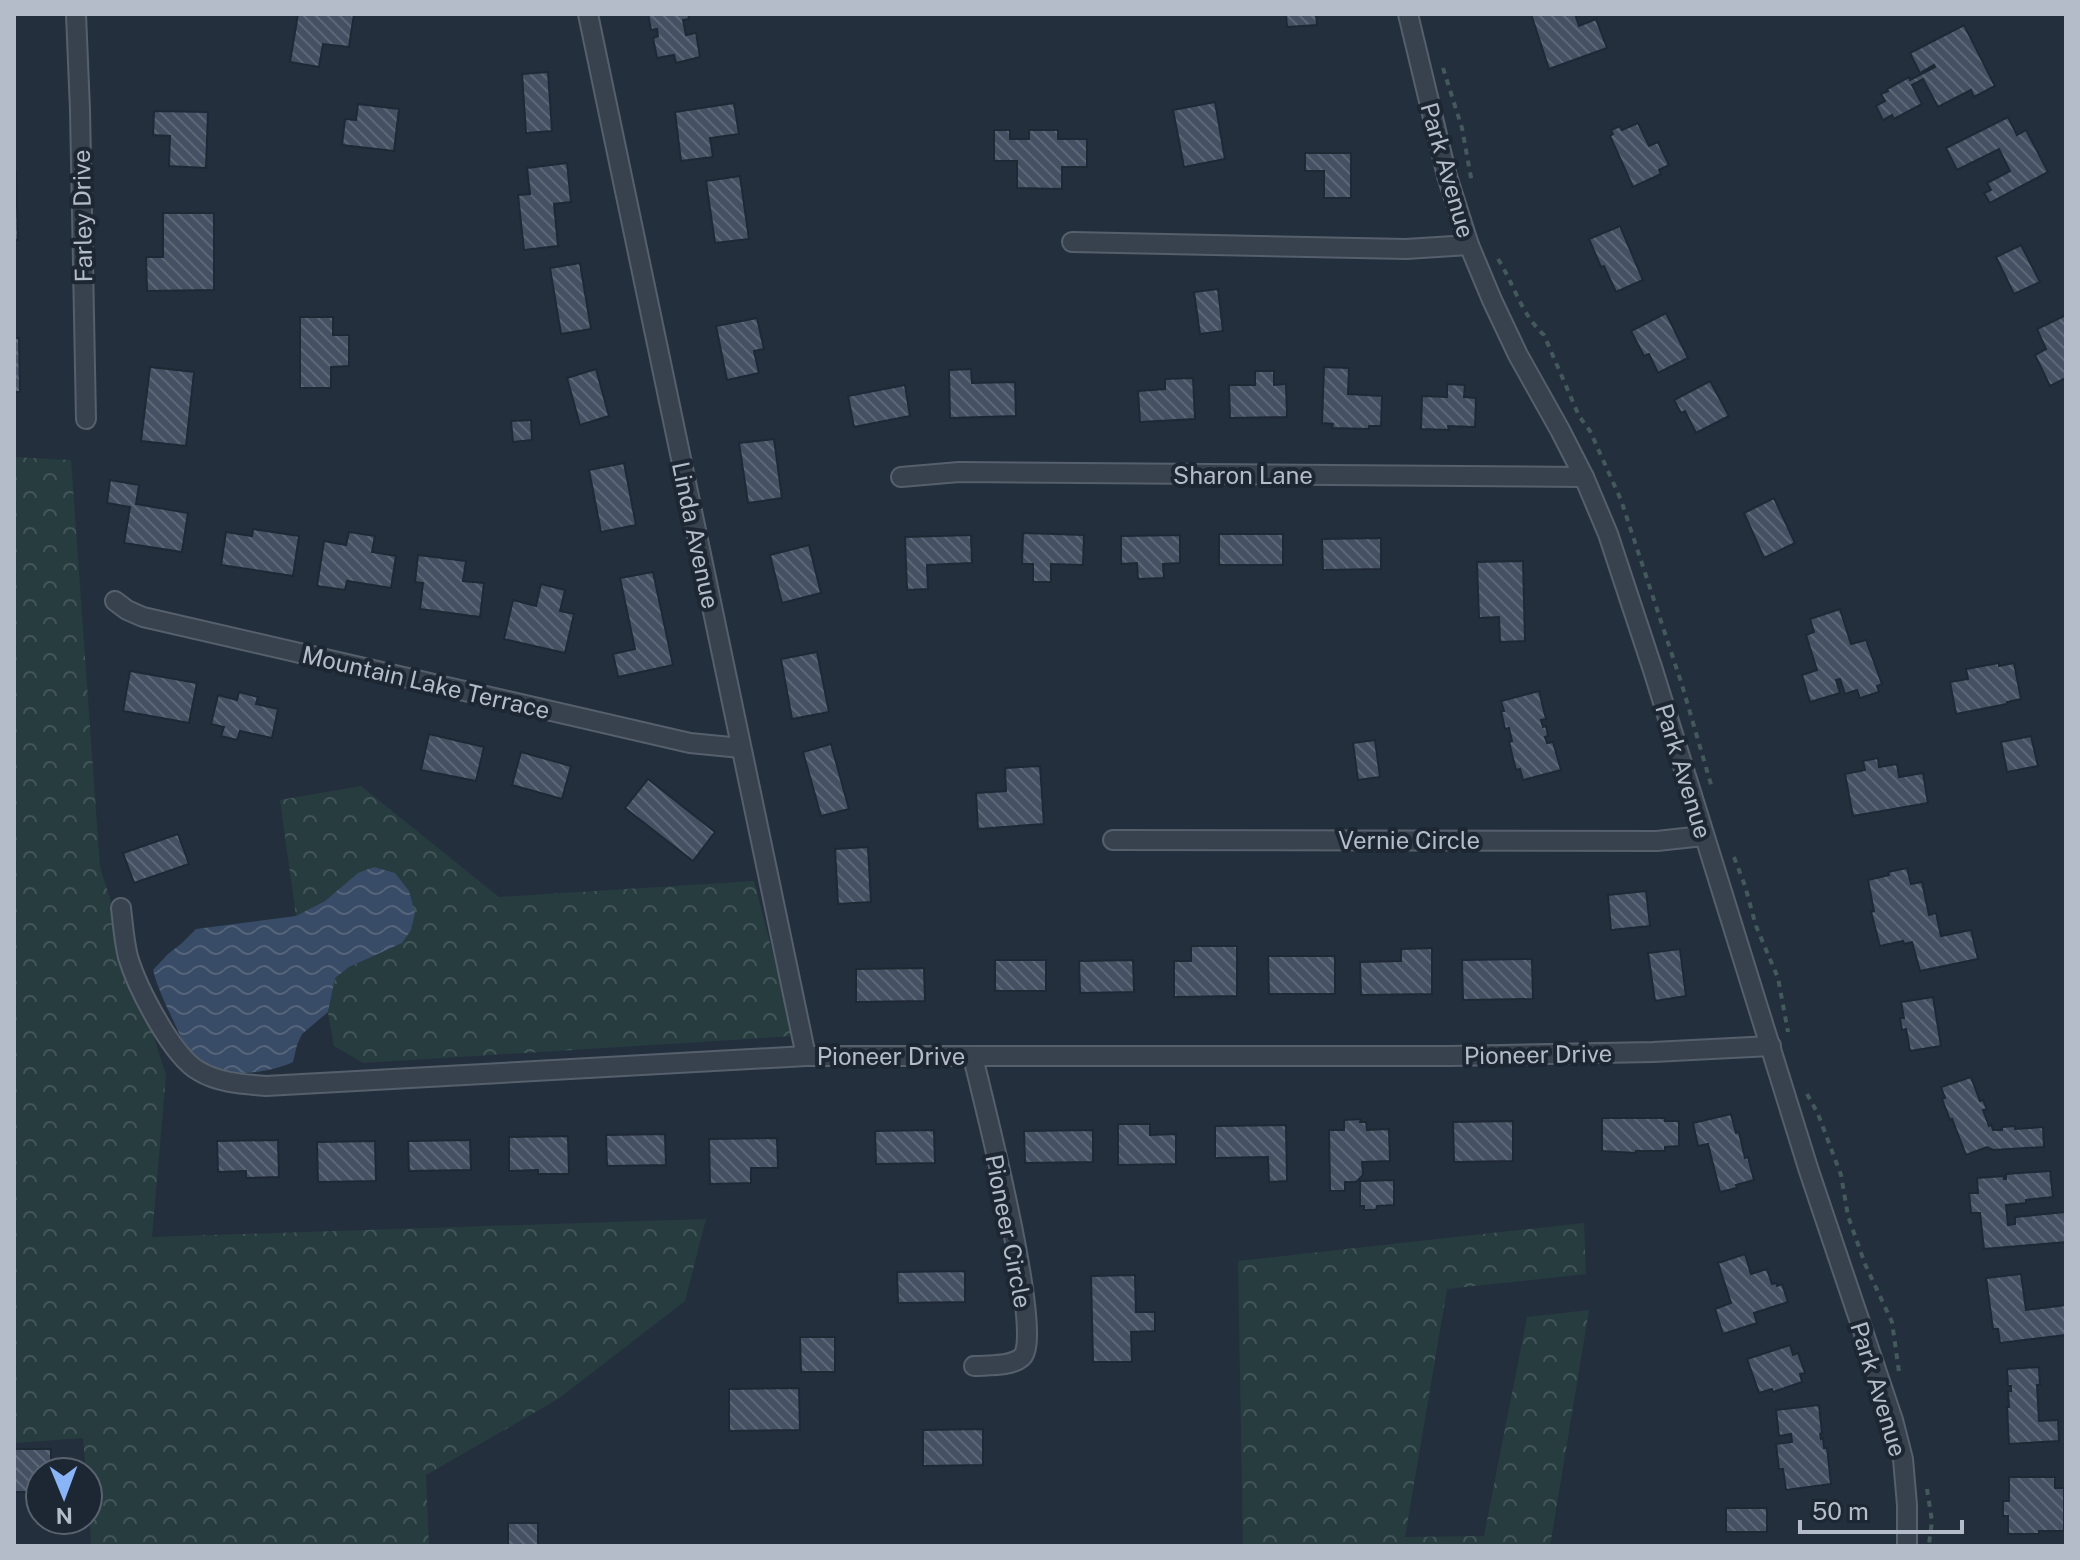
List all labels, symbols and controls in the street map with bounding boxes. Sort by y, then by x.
street label: Park Avenue [1415,99,1481,241]
street label: Farley Drive [67,149,97,283]
street label: Linda Avenue [667,459,725,611]
street label: Sharon Lane [1173,461,1313,489]
street label: Mountain Lake Terrace [299,640,553,724]
street label: Park Avenue [1650,700,1718,842]
street label: Vernie Circle [1338,826,1480,854]
street label: Pioneer Drive [1464,1039,1612,1069]
street label: Pioneer Drive [817,1042,965,1070]
street label: Pioneer Circle [980,1152,1038,1310]
street label: Park Avenue [1845,1318,1913,1460]
north arrow [24,1456,104,1536]
scale bar [1800,1484,1962,1534]
text: 50 m [1812,1497,1869,1525]
text: N [56,1503,73,1529]

